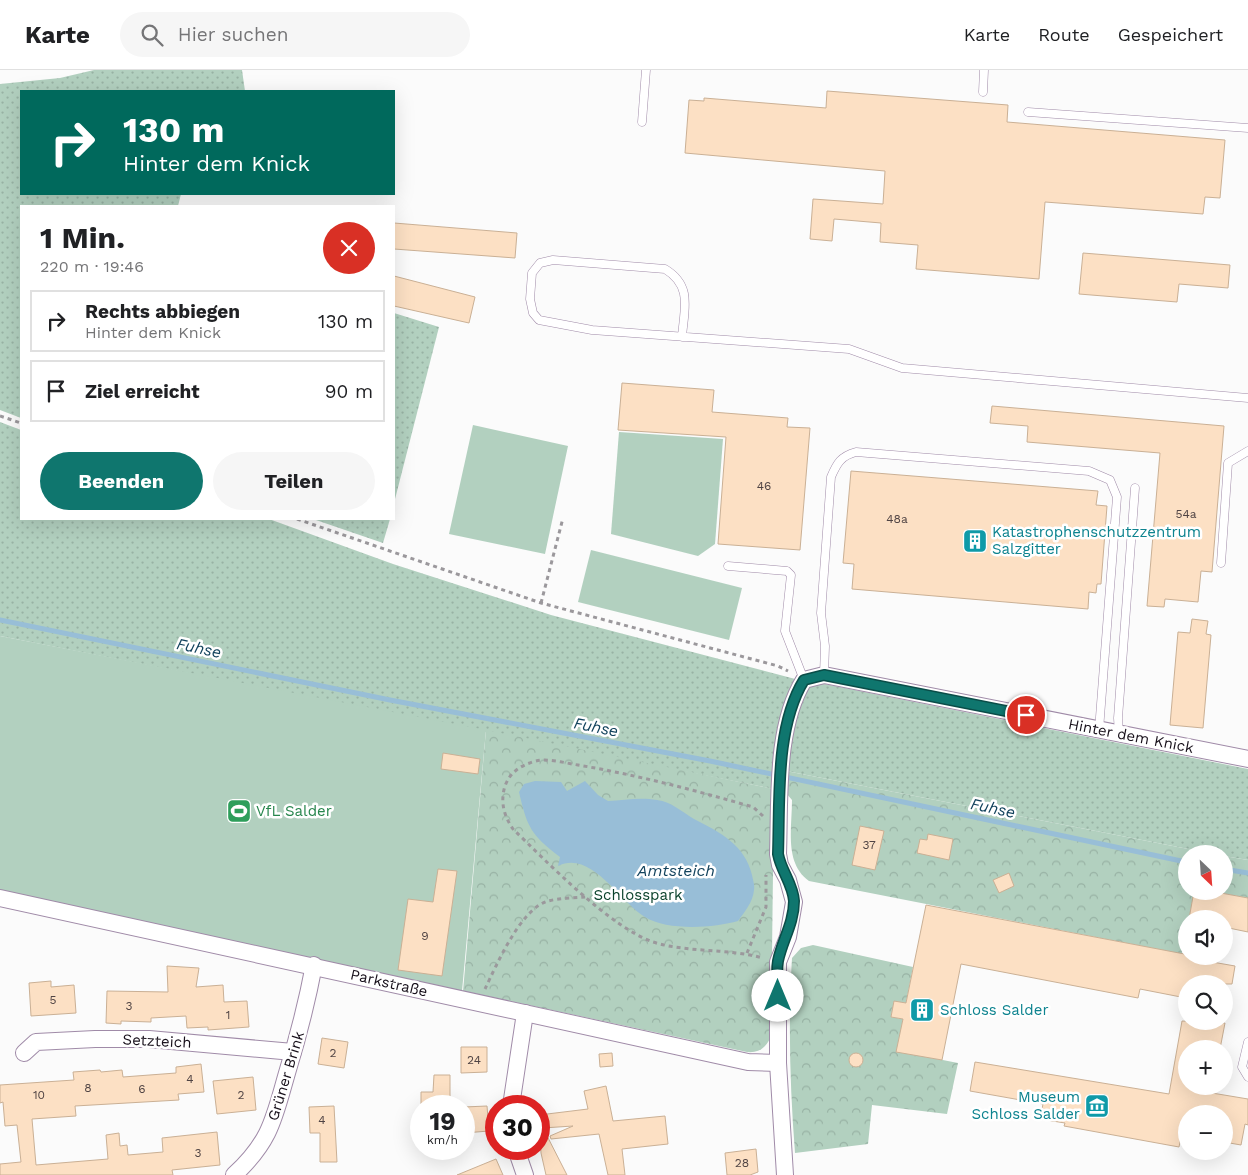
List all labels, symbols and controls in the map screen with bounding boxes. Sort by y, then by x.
search box [120,12,470,57]
text: Karte [25,21,90,49]
icon: search [138,21,166,49]
text: Hier suchen [178,23,288,46]
text: Karte [964,24,1010,45]
text: Route [1038,24,1090,45]
text: Gespeichert [1118,24,1223,45]
text: 130 m [123,109,224,151]
icon: right [40,110,105,175]
text: Hinter dem Knick [123,151,310,176]
text: 1 Min. [40,220,125,255]
button: close [323,222,375,274]
text: 220 m · 19:46 [40,257,144,276]
text: Rechts abbiegen [85,300,240,323]
icon: right [42,307,70,335]
text: 130 m [318,310,373,333]
text: Hinter dem Knick [85,323,221,342]
icon: arrive [42,377,70,405]
text: Ziel erreicht [85,380,200,403]
text: 90 m [325,380,373,403]
button: Beenden [40,452,203,510]
button: Teilen [213,452,375,510]
house number: 46 [757,479,771,493]
house number: 54a [1175,507,1197,521]
house number: 48a [886,512,908,526]
place label: Katastrophenschutzzentrum Salzgitter [992,523,1201,558]
building icon: Katastrophenschutzzentrum Salzgitter [962,528,988,554]
water label: Fuhse [175,634,223,662]
pin [1005,694,1047,736]
icon: arrive [1012,701,1040,729]
water label: Fuhse [572,713,620,741]
street label: Hinter dem Knick [1067,715,1196,757]
water label: Fuhse [969,794,1017,822]
sports icon: VfL Salder [226,798,252,824]
place label: VfL Salder [256,802,332,820]
house number: 37 [862,838,876,852]
north arrow [1178,845,1232,900]
map controls [1178,845,1233,1160]
water label: Amtsteich [636,861,715,880]
park label: Schlosspark [593,886,683,904]
button: sound [1178,910,1233,965]
house number: 9 [421,929,429,943]
street label: Parkstraße [349,965,429,1001]
position arrow [751,969,803,1021]
button: search [1178,975,1233,1030]
house number: 5 [50,993,57,1007]
building icon: Schloss Salder [909,997,935,1023]
house number: 3 [126,999,133,1013]
place label: Schloss Salder [940,1001,1049,1019]
house number: 1 [226,1008,230,1022]
street label: Grüner Brink [264,1029,308,1123]
street label: Setzteich [122,1030,192,1052]
button: + [1178,1040,1233,1095]
house number: 2 [330,1046,337,1060]
house number: 24 [467,1053,481,1067]
house number: 4 [186,1072,194,1086]
house number: 8 [84,1081,92,1095]
house number: 6 [138,1082,146,1096]
house number: 10 [33,1088,45,1102]
house number: 2 [238,1088,245,1102]
place label: Museum Schloss Salder [971,1088,1080,1123]
museum icon: Museum Schloss Salder [1084,1093,1110,1119]
speed limit sign: 30 [485,1095,550,1160]
button: − [1178,1105,1233,1160]
text: 19 [429,1107,456,1136]
house number: 4 [318,1113,326,1127]
text: km/h [427,1133,458,1147]
house number: 3 [195,1146,202,1160]
house number: 28 [735,1156,749,1170]

